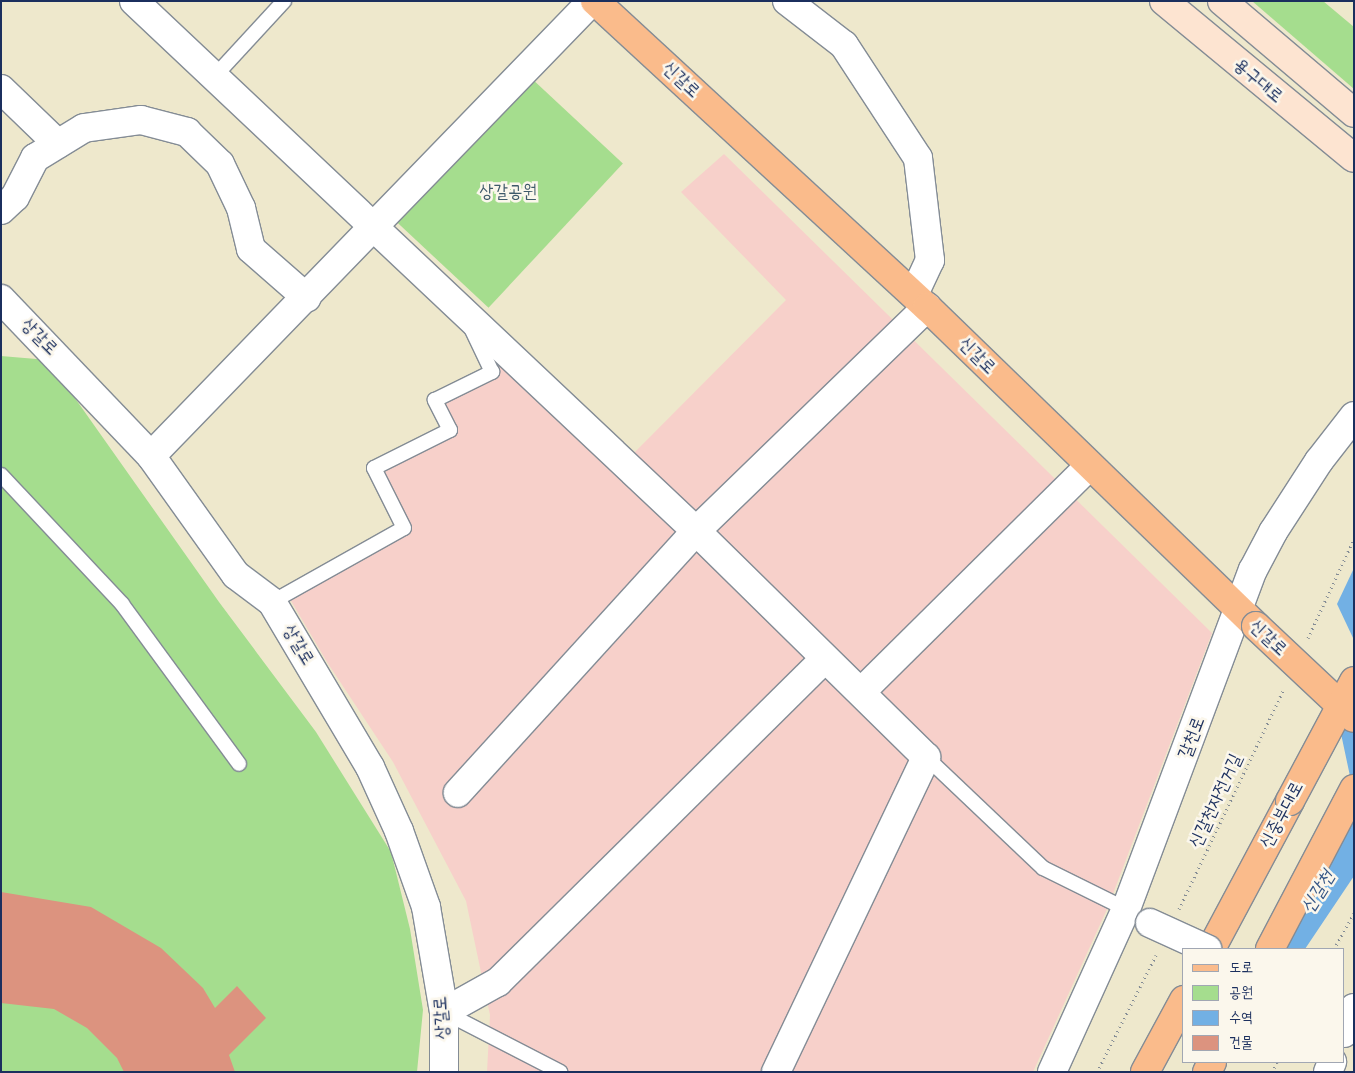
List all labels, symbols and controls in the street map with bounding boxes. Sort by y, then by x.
street label: 용구대로 [1229,54,1287,108]
street label: 신갈로 [658,57,704,103]
park label: 상갈공원 [479,181,537,203]
street label: 상갈로 [16,314,62,360]
street label: 신갈로 [954,333,1000,379]
street label: 신갈로 [1245,615,1291,661]
street label: 상갈로 [278,621,318,669]
street label: 갈천로 [1174,714,1210,762]
street label: 신갈천자전거길 [1185,750,1247,852]
street label: 신중부대로 [1255,778,1309,852]
water label: 신갈천 [1296,867,1340,917]
legend [1182,948,1345,1063]
text: 도로 [1229,958,1253,976]
text: 공원 [1229,983,1253,1001]
street label: 상갈로 [430,996,454,1040]
text: 수역 [1229,1008,1253,1026]
text: 건물 [1229,1033,1253,1051]

